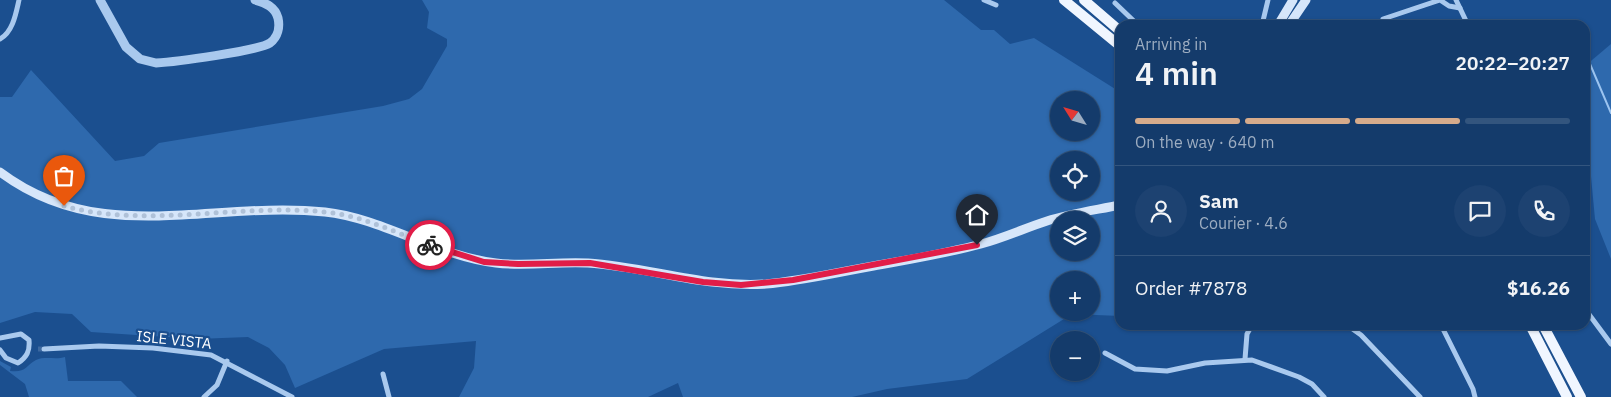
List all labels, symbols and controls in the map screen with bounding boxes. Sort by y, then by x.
text: Arriving in [1135,34,1207,54]
text: 20:22–20:27 [1456,51,1570,75]
text: 4 min [1135,52,1218,94]
north arrow [1050,91,1100,141]
map controls [1050,91,1100,381]
text: On the way · 640 m [1135,132,1274,152]
button: locate [1050,151,1100,201]
pin [43,155,85,206]
icon: bag [50,162,78,190]
button: person [1135,185,1187,237]
button: chat [1454,185,1506,237]
button: phone [1518,185,1570,237]
text: Sam [1199,189,1239,213]
pin [956,194,998,245]
icon: home [963,201,991,229]
button: layers [1050,211,1100,261]
text: Courier · 4.6 [1199,213,1288,233]
courier [405,220,455,270]
icon: bike [416,231,444,259]
button: + [1050,271,1100,321]
text: Order #7878 [1135,276,1247,300]
text: $16.26 [1507,276,1570,300]
street label: ISLE VISTA [136,326,213,353]
button: − [1050,331,1100,381]

